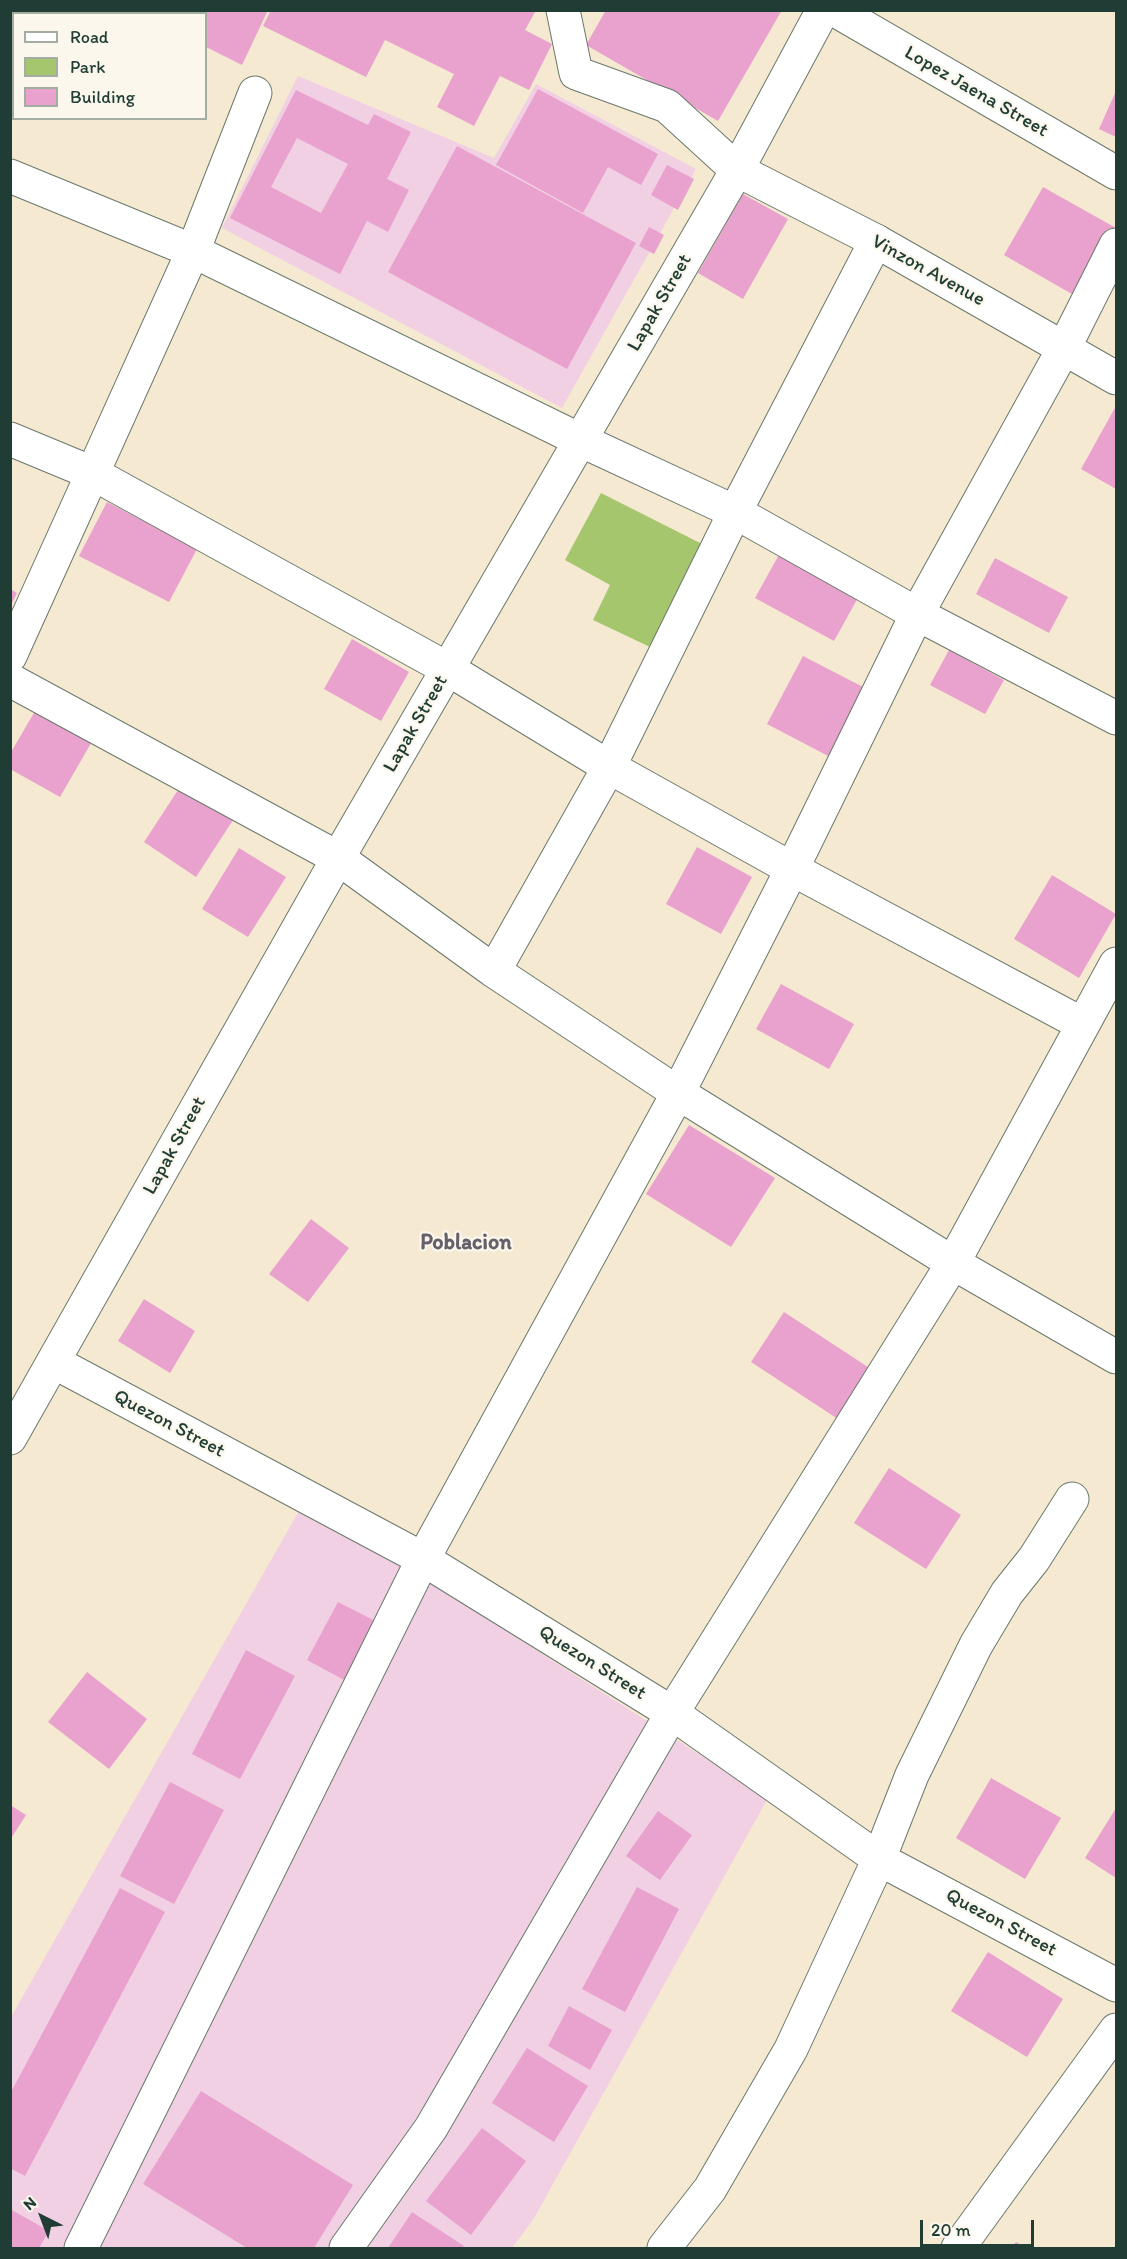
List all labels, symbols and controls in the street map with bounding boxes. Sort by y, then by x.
legend [12,12,207,120]
text: Road [70,26,109,48]
street label: Lopez Jaena Street [900,41,1052,143]
text: Park [70,56,105,78]
text: Building [70,86,135,108]
street label: Vinzon Avenue [867,230,989,312]
street label: Lapak Street [622,250,698,356]
street label: Lapak Street [378,671,454,777]
street label: Lapak Street [138,1093,212,1199]
district label: Poblacion [420,1230,512,1256]
street label: Quezon Street [109,1385,229,1463]
street label: Quezon Street [534,1620,650,1706]
street label: Quezon Street [941,1884,1061,1962]
north arrow [12,2187,72,2247]
text: N [19,2193,40,2214]
scale bar [923,2208,1037,2246]
text: 20 m [931,2219,971,2241]

